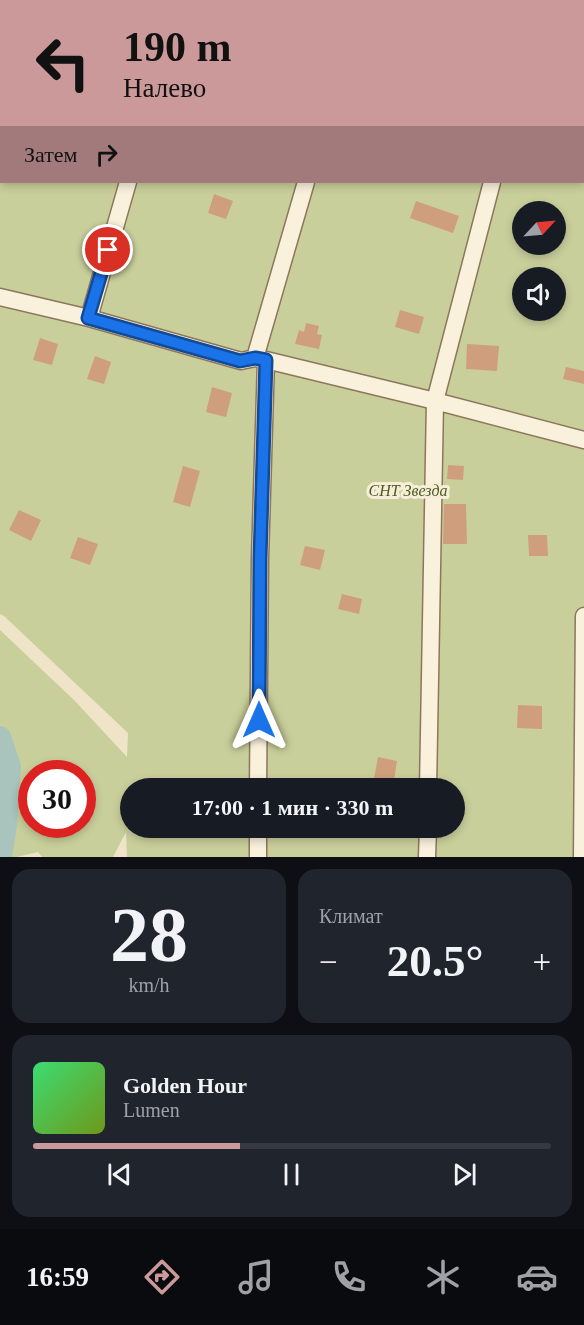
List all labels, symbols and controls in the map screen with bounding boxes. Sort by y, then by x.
icon: left [24,24,102,102]
text: 190 m [123,24,232,70]
text: Налево [123,73,206,103]
icon: right [90,138,123,171]
text: Затем [24,142,78,167]
north arrow [512,201,566,255]
map controls [512,201,566,321]
pin [82,224,133,275]
icon: arrive [91,233,124,266]
button: sound [512,267,566,321]
park label: СНТ Звезда [368,482,448,499]
position arrow [227,688,291,752]
speed limit sign: 30 [18,760,96,838]
text: 17:00 · 1 мин · 330 m [192,795,393,820]
text: 28 [110,891,188,978]
text: Климат [319,905,383,927]
text: 20.5° [387,936,483,986]
text: − [319,944,338,980]
text: + [532,944,551,980]
text: km/h [128,974,170,996]
text: Golden Hour [123,1073,247,1098]
text: Lumen [123,1099,180,1121]
icon: previous [103,1158,136,1191]
icon: pause [275,1158,308,1191]
icon: next [448,1158,481,1191]
icon: directions [141,1256,183,1298]
icon: music [235,1256,277,1298]
icon: phone [328,1256,370,1298]
icon: climate [422,1256,464,1298]
icon: car [516,1256,558,1298]
text: 16:59 [26,1262,89,1292]

